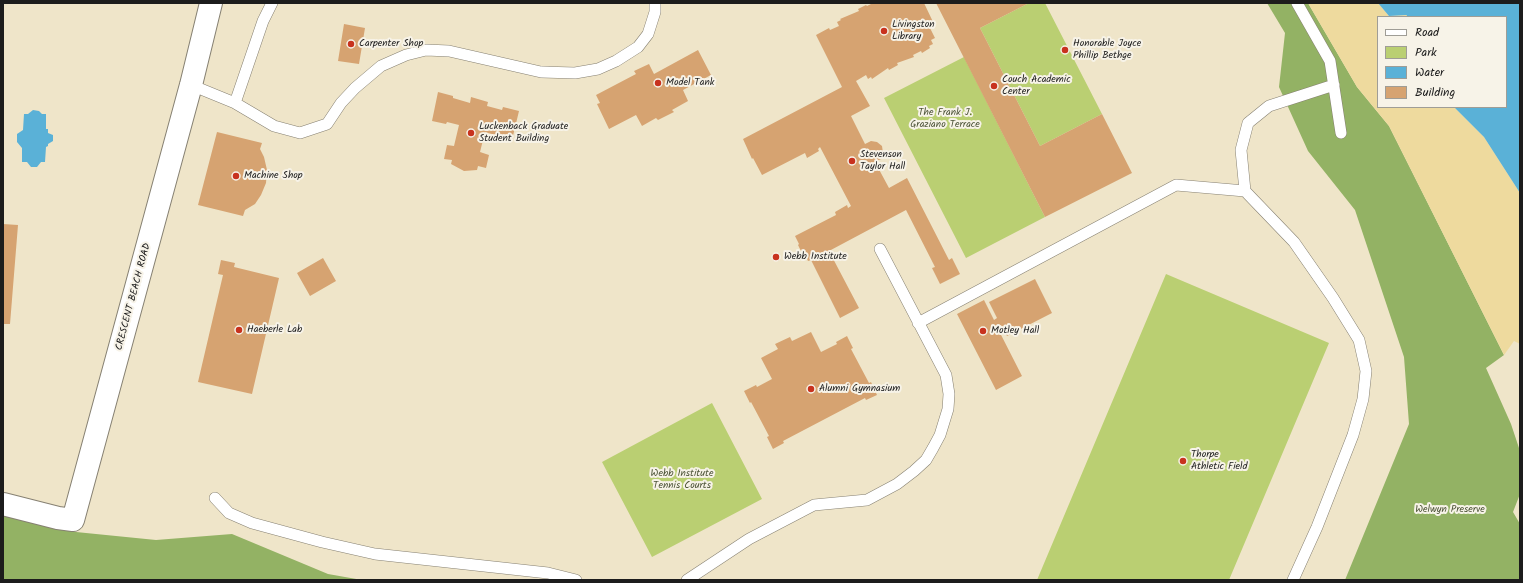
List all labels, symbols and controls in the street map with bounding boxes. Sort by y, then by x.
legend [1377,16,1507,108]
place label: Livingston Library [892,19,935,42]
text: Road [1415,23,1439,42]
marker: Livingston Library [879,26,889,36]
place label: Carpenter Shop [359,38,423,50]
place label: Honorable Joyce Phillip Bethge [1073,38,1141,62]
marker: Carpenter Shop [346,39,356,49]
text: Park [1415,43,1437,62]
marker: Honorable Joyce Phillip Bethge [1060,45,1070,55]
text: Water [1415,63,1444,82]
place label: Couch Academic Center [1002,74,1071,98]
place label: Model Tank [666,77,714,89]
marker: Model Tank [653,78,663,88]
marker: Couch Academic Center [989,81,999,91]
text: Building [1415,83,1455,102]
park label: The Frank J. Graziano Terrace [910,107,980,130]
place label: Luckenback Graduate Student Building [479,121,568,144]
marker: Luckenback Graduate Student Building [466,128,476,138]
place label: Stevenson Taylor Hall [860,149,905,172]
marker: Stevenson Taylor Hall [847,156,857,166]
place label: Machine Shop [244,170,303,182]
marker: Machine Shop [231,171,241,181]
street label: CRESCENT BEACH ROAD [114,242,154,352]
place label: Webb Institute [784,251,847,263]
marker: Webb Institute [771,252,781,262]
place label: Haeberle Lab [247,324,302,336]
marker: Haeberle Lab [234,325,244,335]
place label: Motley Hall [991,325,1039,337]
marker: Motley Hall [978,326,988,336]
place label: Alumni Gymnasium [819,383,900,395]
marker: Alumni Gymnasium [806,384,816,394]
place label: Thorpe Athletic Field [1191,449,1248,472]
marker: Thorpe Athletic Field [1178,456,1188,466]
park label: Webb Institute Tennis Courts [651,468,713,492]
park label: Welwyn Preserve [1415,504,1485,516]

